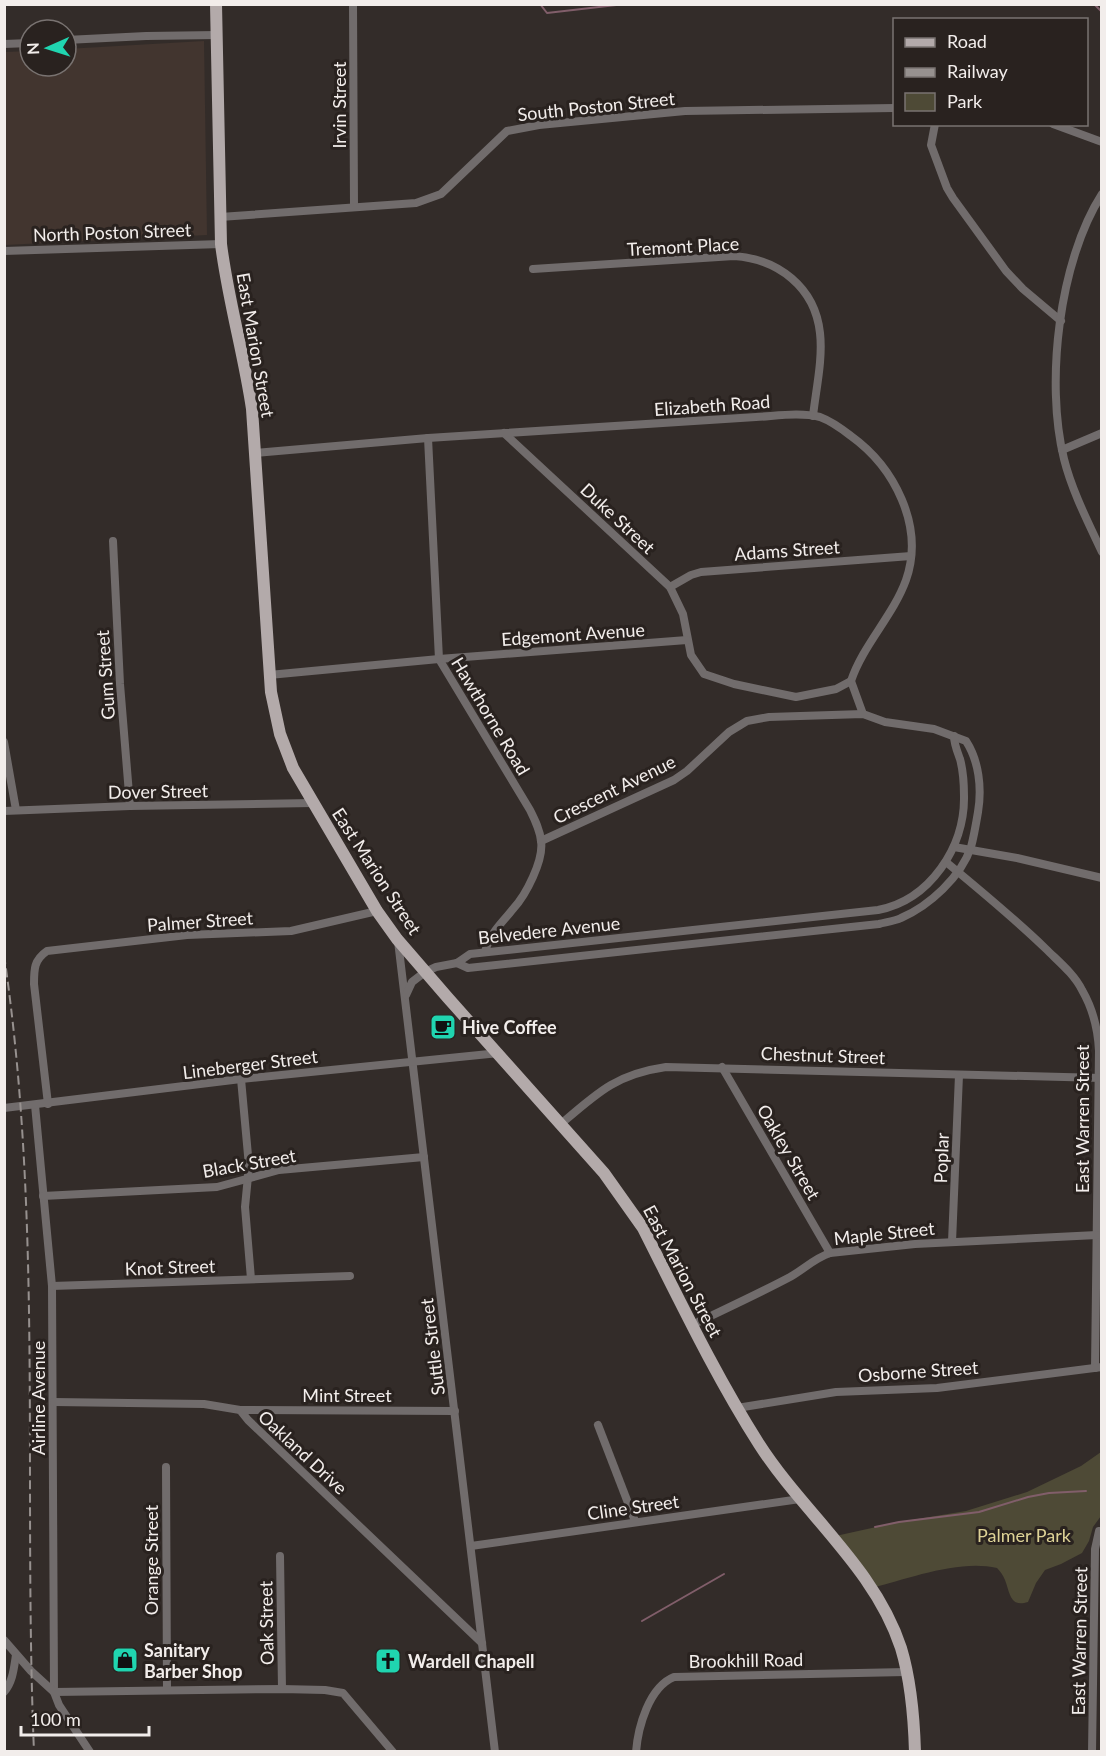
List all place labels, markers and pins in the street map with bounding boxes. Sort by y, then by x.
cafe icon: Hive Coffee [428,1012,458,1042]
place label: Hive Coffee [462,1016,557,1038]
place label: Sanitary Barber Shop [144,1639,243,1682]
shop icon: Sanitary Barber Shop [110,1645,140,1675]
church icon: Wardell Chapell [373,1646,403,1676]
place label: Wardell Chapell [408,1650,535,1672]

